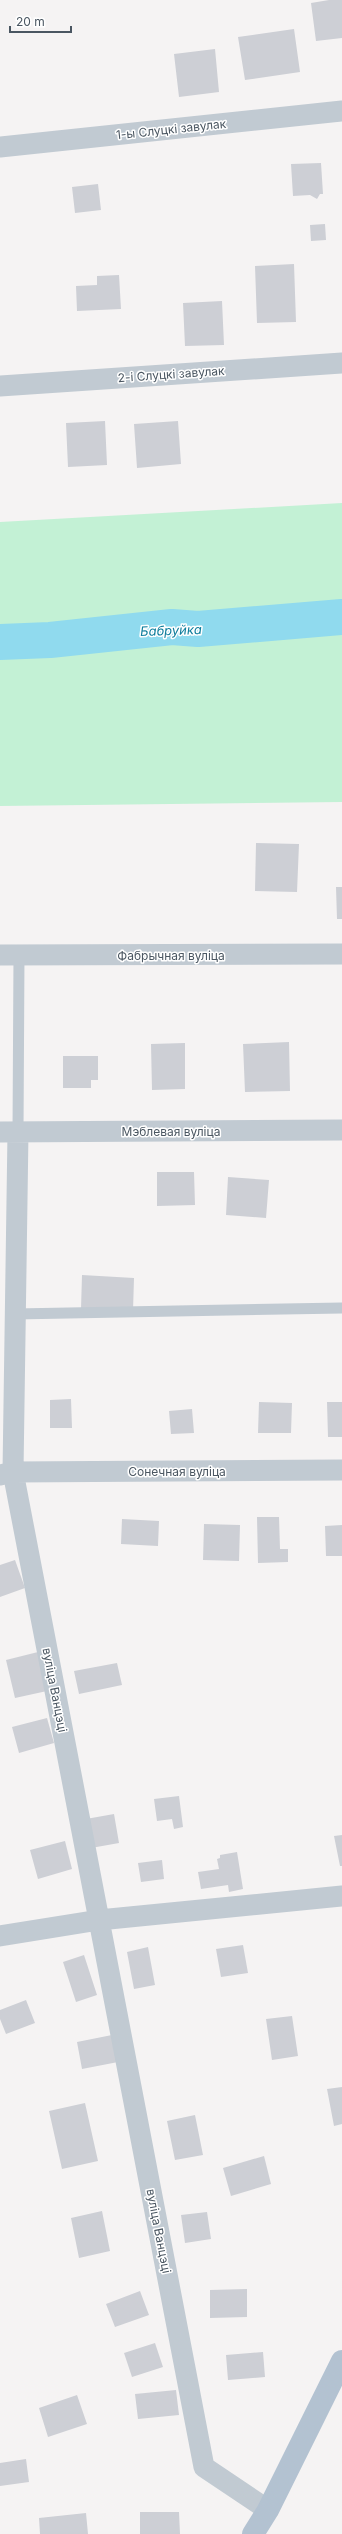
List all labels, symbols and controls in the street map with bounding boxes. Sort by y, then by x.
scale bar [10,8,71,34]
text: 20 m [16,14,45,29]
street label: 1-ы Слуцкі завулак [115,116,227,142]
street label: 2-і Слуцкі завулак [117,363,225,385]
water label: Бабруйка [140,621,202,639]
street label: Фабрычная вуліца [117,948,225,963]
street label: Мэблевая вуліца [122,1124,220,1139]
street label: Сонечная вуліца [128,1464,226,1479]
street label: вуліца Ванцэці [39,1646,71,1734]
street label: вуліца Ванцэці [143,2187,175,2275]

